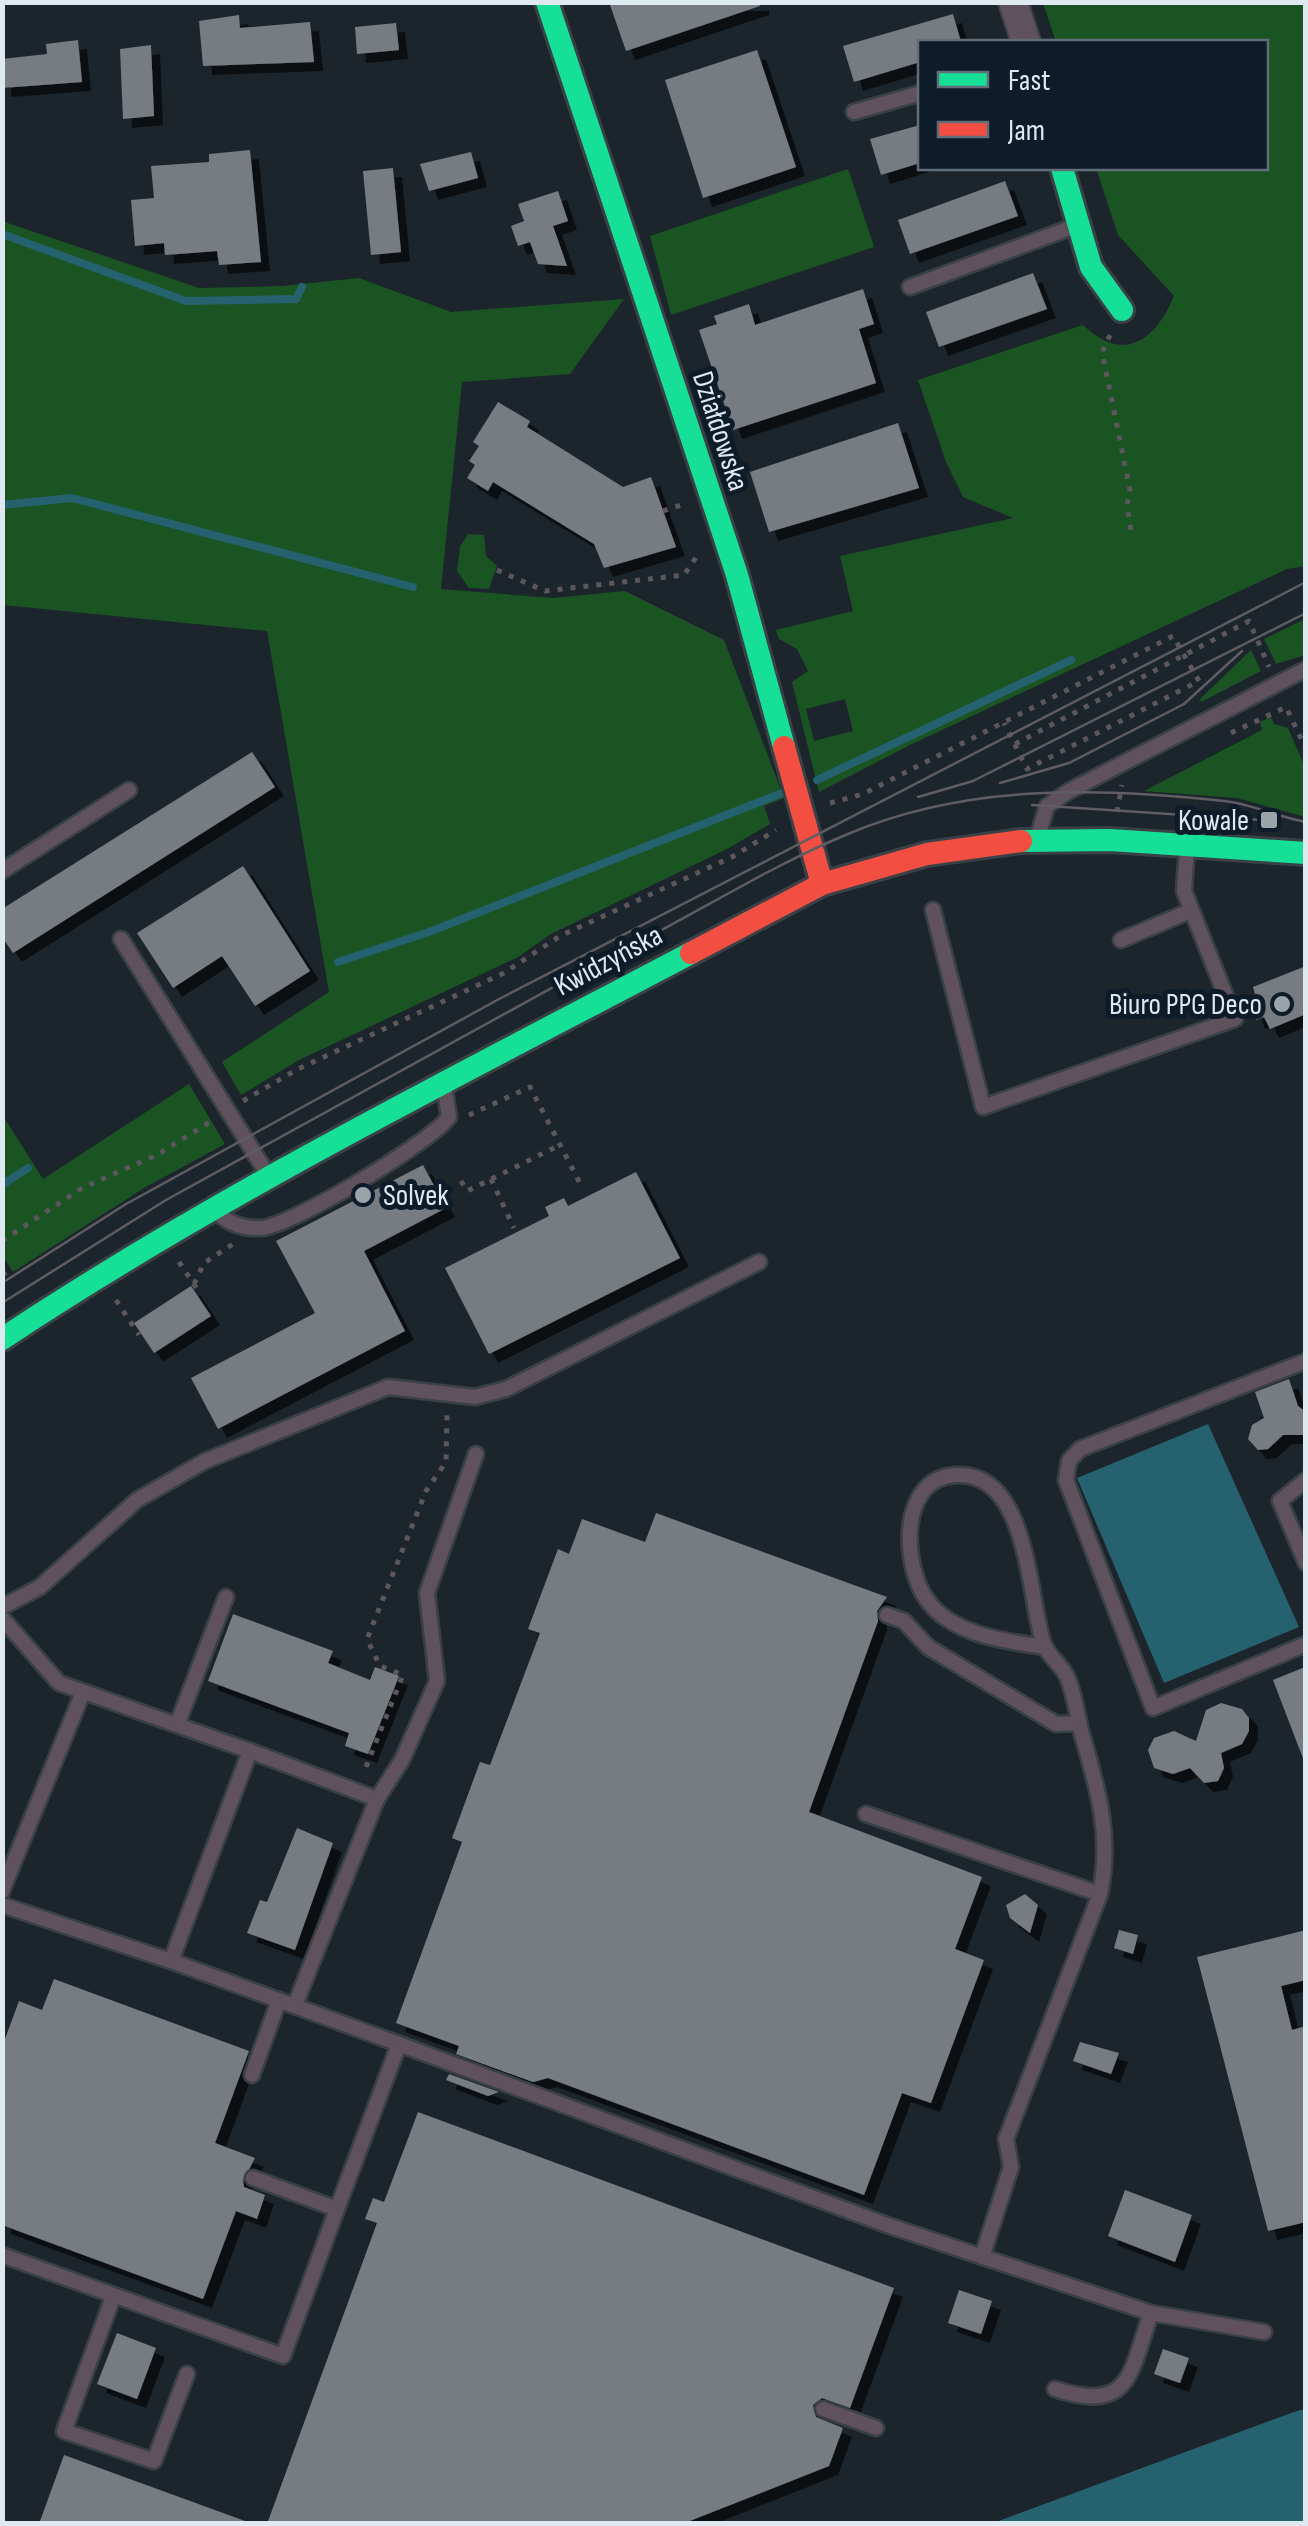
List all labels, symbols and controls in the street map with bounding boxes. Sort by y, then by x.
legend [918,40,1268,170]
text: Fast [1008,63,1050,99]
text: Jam [1007,113,1045,149]
street label: Działdowska [684,367,756,496]
place label: Kowale [1178,803,1249,839]
marker: Kowale [1258,809,1280,831]
street label: Kwidzyńska [548,917,669,1004]
place label: Biuro PPG Deco [1109,987,1262,1023]
marker: Biuro PPG Deco [1271,993,1293,1015]
place label: Solvek [383,1178,449,1214]
marker: Solvek [352,1184,374,1206]

